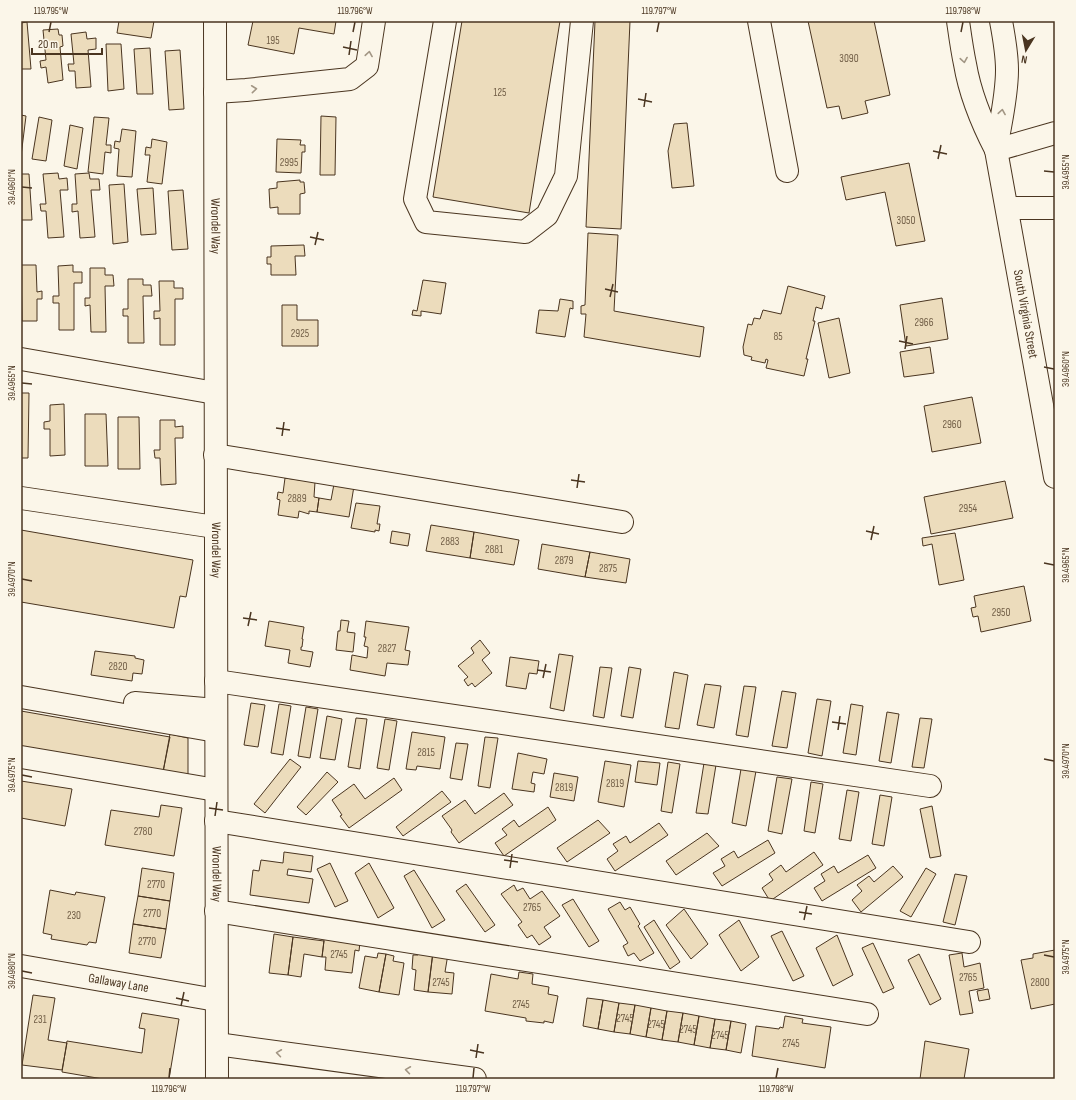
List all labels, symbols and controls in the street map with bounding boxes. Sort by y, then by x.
text: 119.795°W [34,5,69,17]
text: 119.796°W [337,5,373,17]
text: 119.797°W [641,5,677,17]
text: 119.798°W [946,5,981,17]
scale bar [32,30,102,56]
north arrow [1006,30,1046,70]
house number: 195 [266,34,280,47]
text: 20 m [38,37,58,52]
one-way arrow [364,51,372,57]
house number: 3090 [839,52,859,65]
text: N [1020,52,1028,66]
one-way arrow [959,56,968,63]
one-way arrow [250,85,257,94]
house number: 125 [494,86,506,99]
one-way arrow [997,109,1006,115]
text: 39.4955°N [1060,155,1072,189]
house number: 2995 [280,156,298,169]
text: 39.4960°N [6,169,18,205]
street label: Wrondel Way [207,198,223,254]
house number: 3050 [897,214,916,227]
street label: South Virginia Street [1010,268,1041,360]
house number: 2966 [914,316,934,329]
house number: 2925 [291,327,309,340]
house number: 85 [773,330,783,343]
text: 39.4960°N [1060,351,1072,387]
text: 39.4965°N [6,365,18,401]
house number: 2960 [942,418,962,431]
house number: 2889 [287,492,307,505]
house number: 2954 [959,502,978,515]
street label: Wrondel Way [208,522,224,578]
house number: 2883 [441,535,460,548]
house number: 2881 [485,543,503,556]
text: 39.4965°N [1060,547,1072,583]
house number: 2879 [555,554,573,567]
text: 39.4970°N [6,561,18,597]
house number: 2875 [599,562,617,575]
house number: 2950 [992,606,1010,619]
house number: 2827 [378,642,397,655]
house number: 2820 [109,660,128,673]
text: 39.4970°N [1060,743,1072,779]
house number: 2815 [417,746,435,759]
text: 39.4975°N [6,758,18,792]
house number: 2819 [606,777,624,790]
house number: 2819 [555,781,573,794]
house number: 2780 [134,825,152,838]
street label: Wrondel Way [209,846,225,902]
house number: 2770 [147,878,165,891]
house number: 2765 [523,901,541,914]
house number: 2770 [143,907,161,920]
house number: 230 [67,909,81,922]
house number: 2770 [138,935,156,948]
text: 39.4975°N [1060,940,1072,974]
house number: 2745 [330,948,348,961]
text: 39.4980°N [6,953,18,989]
street label: Gallaway Lane [87,970,150,996]
house number: 2765 [959,971,977,984]
house number: 2745 [432,976,450,989]
house number: 2800 [1030,976,1050,989]
house number: 2745 [512,998,530,1011]
house number: 2745 [616,1012,634,1025]
house number: 231 [33,1013,47,1026]
house number: 2745 [647,1018,665,1031]
house number: 2745 [679,1023,697,1036]
house number: 2745 [711,1029,729,1042]
house number: 2745 [782,1037,800,1050]
one-way arrow [276,1049,283,1058]
one-way arrow [405,1066,411,1075]
text: 119.796°W [151,1083,187,1095]
text: 119.797°W [455,1083,491,1095]
text: 119.798°W [759,1083,794,1095]

